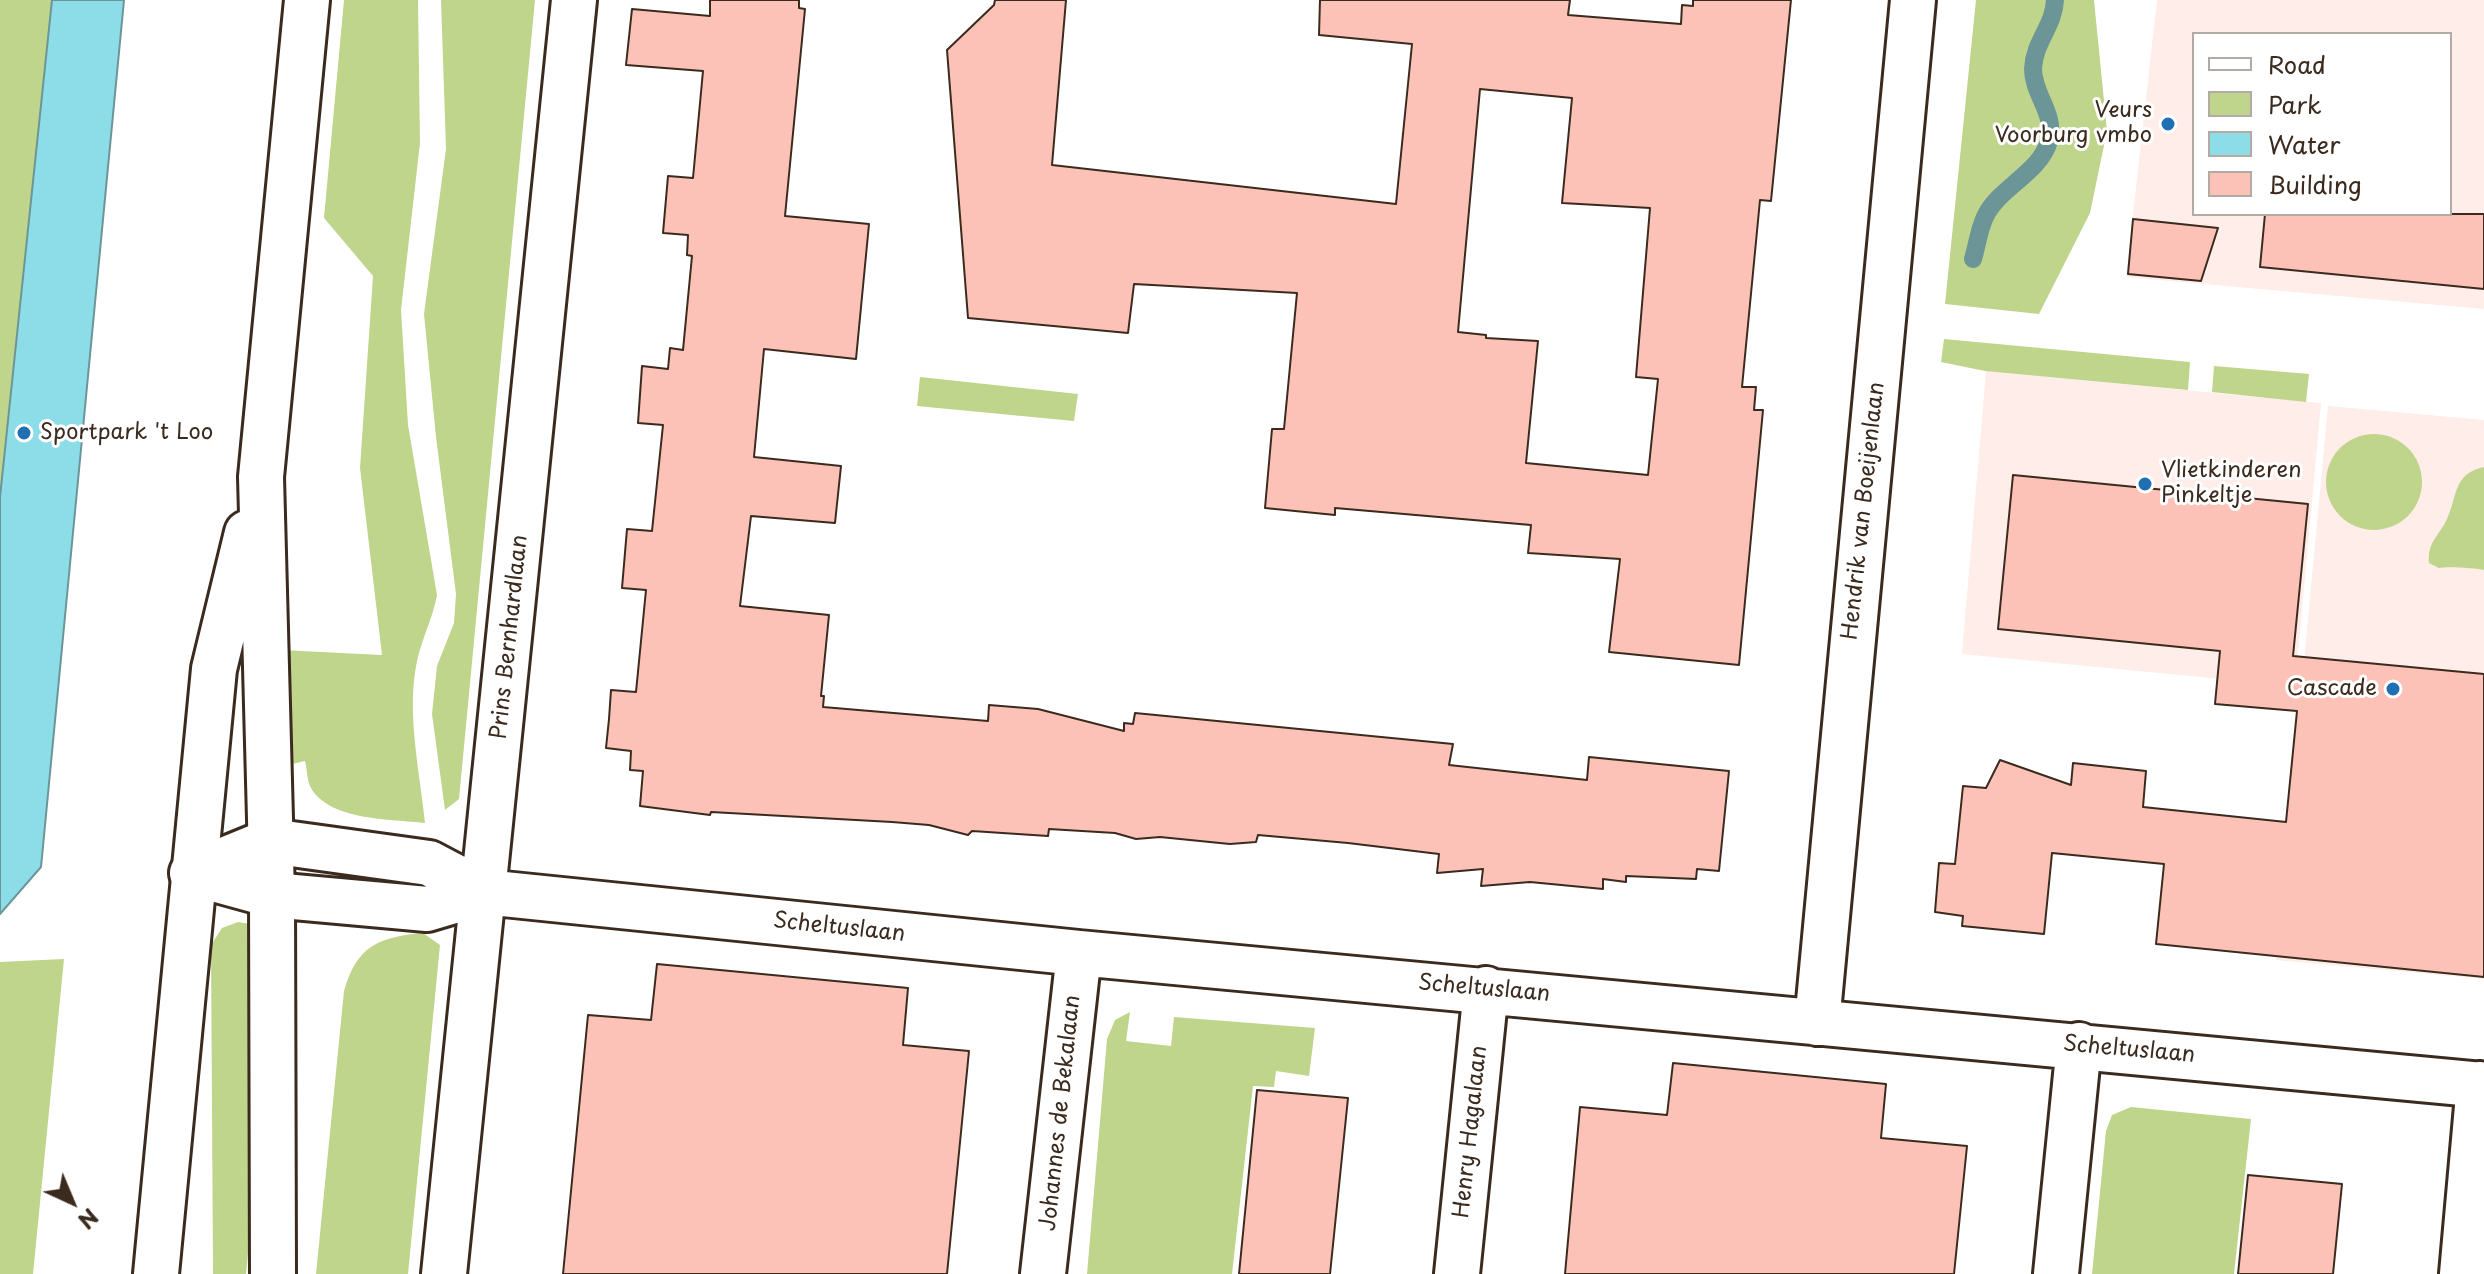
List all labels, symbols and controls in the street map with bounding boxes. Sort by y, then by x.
legend [2192,32,2452,216]
text: Road [2268,46,2326,82]
text: Park [2268,86,2322,122]
place label: Veurs Voorburg vmbo [1995,98,2152,150]
marker: Veurs Voorburg vmbo [2159,115,2177,133]
text: Water [2268,126,2340,162]
text: Building [2268,166,2362,202]
street label: Hendrik van Boeijenlaan [1837,381,1891,641]
place label: Sportpark 't Loo [40,420,213,446]
marker: Sportpark 't Loo [15,424,33,442]
place label: Vlietkinderen Pinkeltje [2161,458,2302,510]
marker: Vlietkinderen Pinkeltje [2136,475,2154,493]
street label: Prins Bernhardlaan [486,534,534,740]
place label: Cascade [2287,676,2377,702]
marker: Cascade [2384,680,2402,698]
street label: Scheltuslaan [772,908,906,948]
street label: Scheltuslaan [1417,970,1551,1008]
street label: Johannes de Bekalaan [1035,994,1087,1232]
street label: Scheltuslaan [2062,1031,2196,1069]
street label: Henry Hagalaan [1449,1044,1493,1220]
north arrow [32,1162,112,1242]
text: N [71,1202,107,1238]

